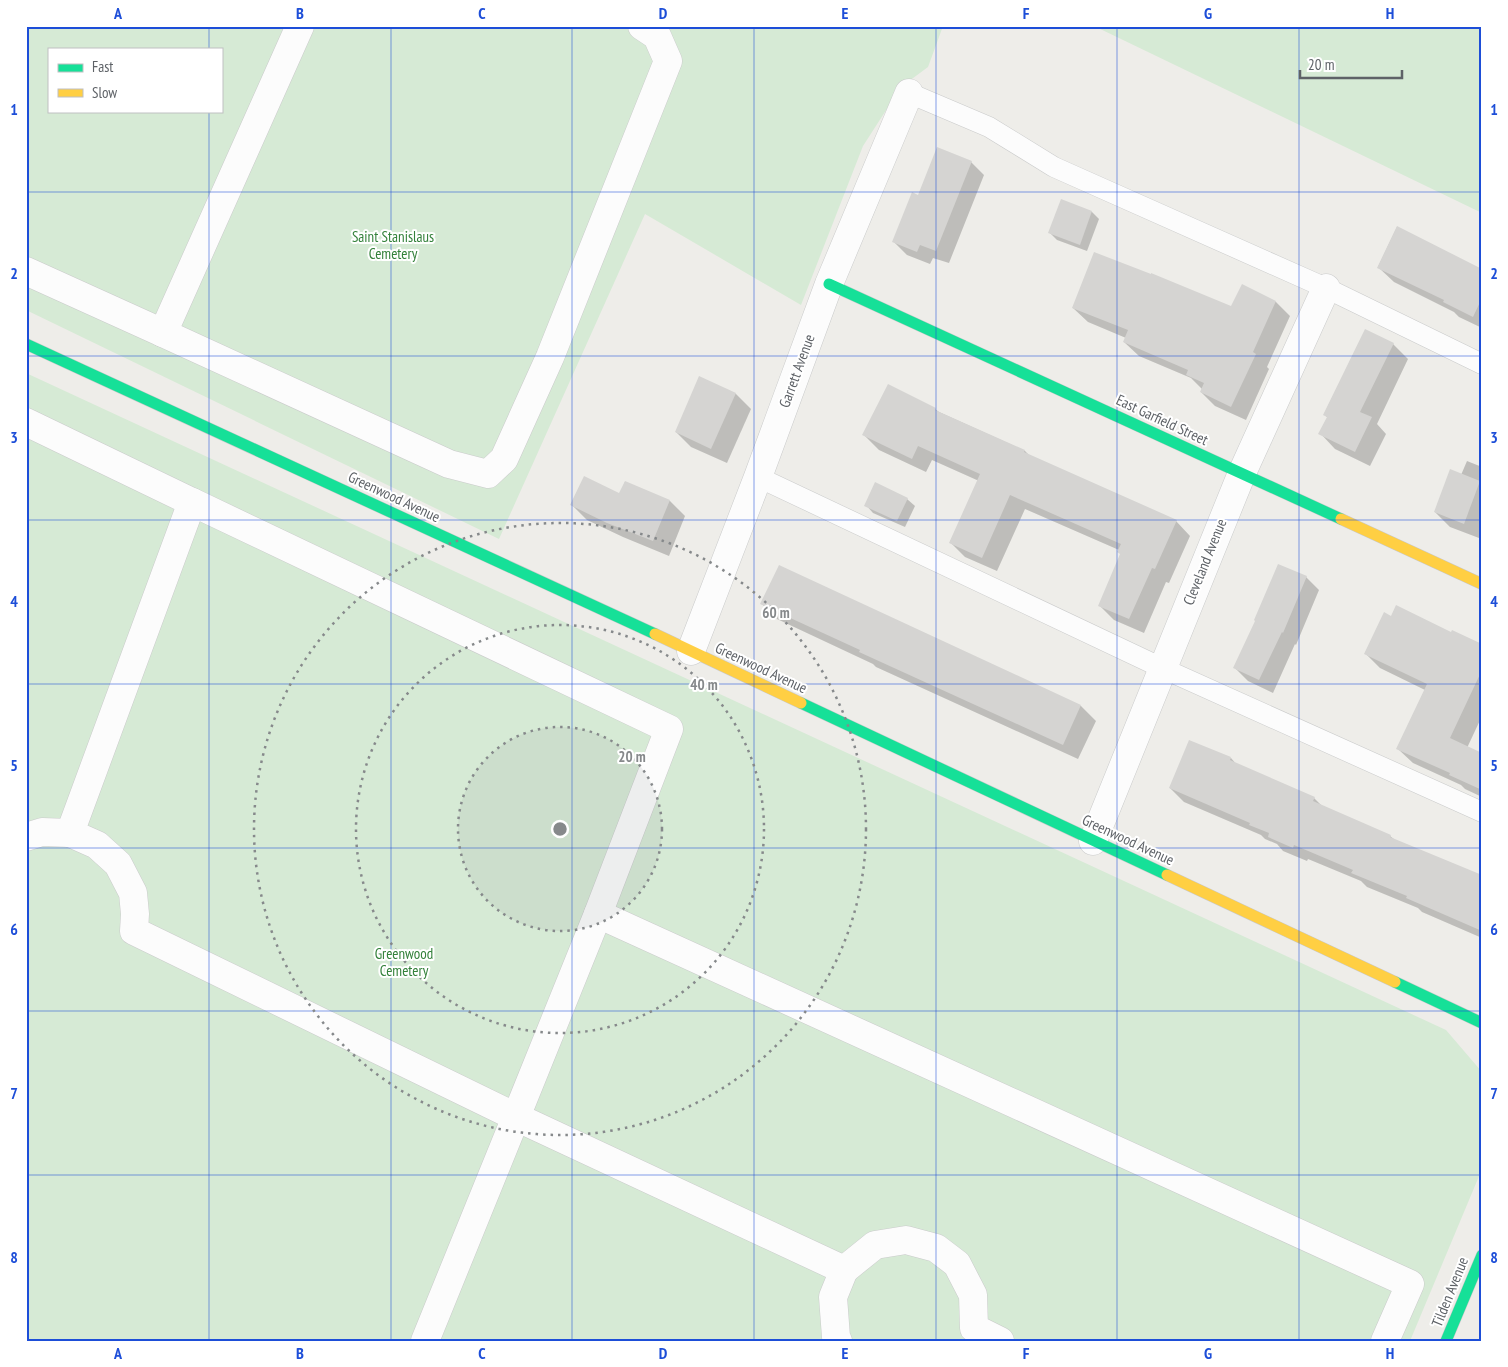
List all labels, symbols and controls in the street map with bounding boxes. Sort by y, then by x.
text: A [113,3,123,23]
text: B [296,3,304,23]
text: C [478,3,486,23]
text: D [659,3,668,23]
text: E [842,3,849,23]
text: F [1023,3,1030,23]
text: G [1204,3,1212,23]
text: H [1386,3,1394,23]
legend [48,48,222,112]
scale bar [1300,48,1403,80]
text: 20 m [1308,55,1334,74]
text: Fast [92,57,113,76]
text: Slow [92,83,117,102]
text: 1 [10,99,18,119]
text: 1 [1490,99,1498,119]
park label: Saint Stanislaus Cemetery [352,227,434,263]
text: 2 [10,263,18,283]
text: 2 [1490,263,1498,283]
street label: Garrett Avenue [774,332,819,410]
street label: East Garfield Street [1113,390,1211,449]
text: 3 [10,427,18,447]
text: 3 [1490,427,1498,447]
street label: Greenwood Avenue [345,467,443,526]
street label: Cleveland Avenue [1179,516,1231,608]
text: 4 [10,591,18,611]
text: 4 [1490,591,1498,611]
text: 60 m [762,603,790,622]
street label: Greenwood Avenue [712,638,810,697]
text: 40 m [690,675,718,694]
text: 20 m [618,747,646,766]
text: 5 [10,755,18,775]
text: 5 [1490,755,1498,775]
street label: Greenwood Avenue [1079,810,1177,869]
centre of rings [551,820,569,838]
text: 6 [10,919,18,939]
text: 6 [1490,919,1498,939]
park label: Greenwood Cemetery [375,944,433,980]
text: 7 [10,1083,18,1103]
text: 7 [1490,1083,1498,1103]
text: 8 [10,1247,18,1267]
text: 8 [1490,1247,1498,1267]
street label: Tilden Avenue [1427,1254,1472,1329]
text: A [113,1343,123,1363]
text: B [296,1343,304,1363]
text: C [478,1343,486,1363]
text: D [659,1343,668,1363]
text: E [842,1343,849,1363]
text: F [1023,1343,1030,1363]
text: G [1204,1343,1212,1363]
text: H [1386,1343,1394,1363]

